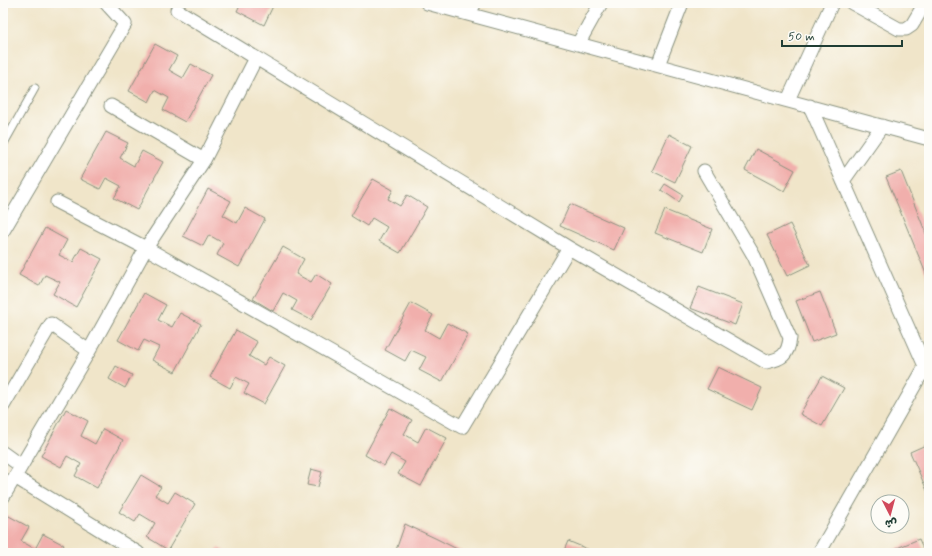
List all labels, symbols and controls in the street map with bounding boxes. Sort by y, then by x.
scale bar [782,22,902,48]
text: 50 m [788,29,815,45]
north arrow [870,494,910,534]
text: ش [884,515,898,531]

